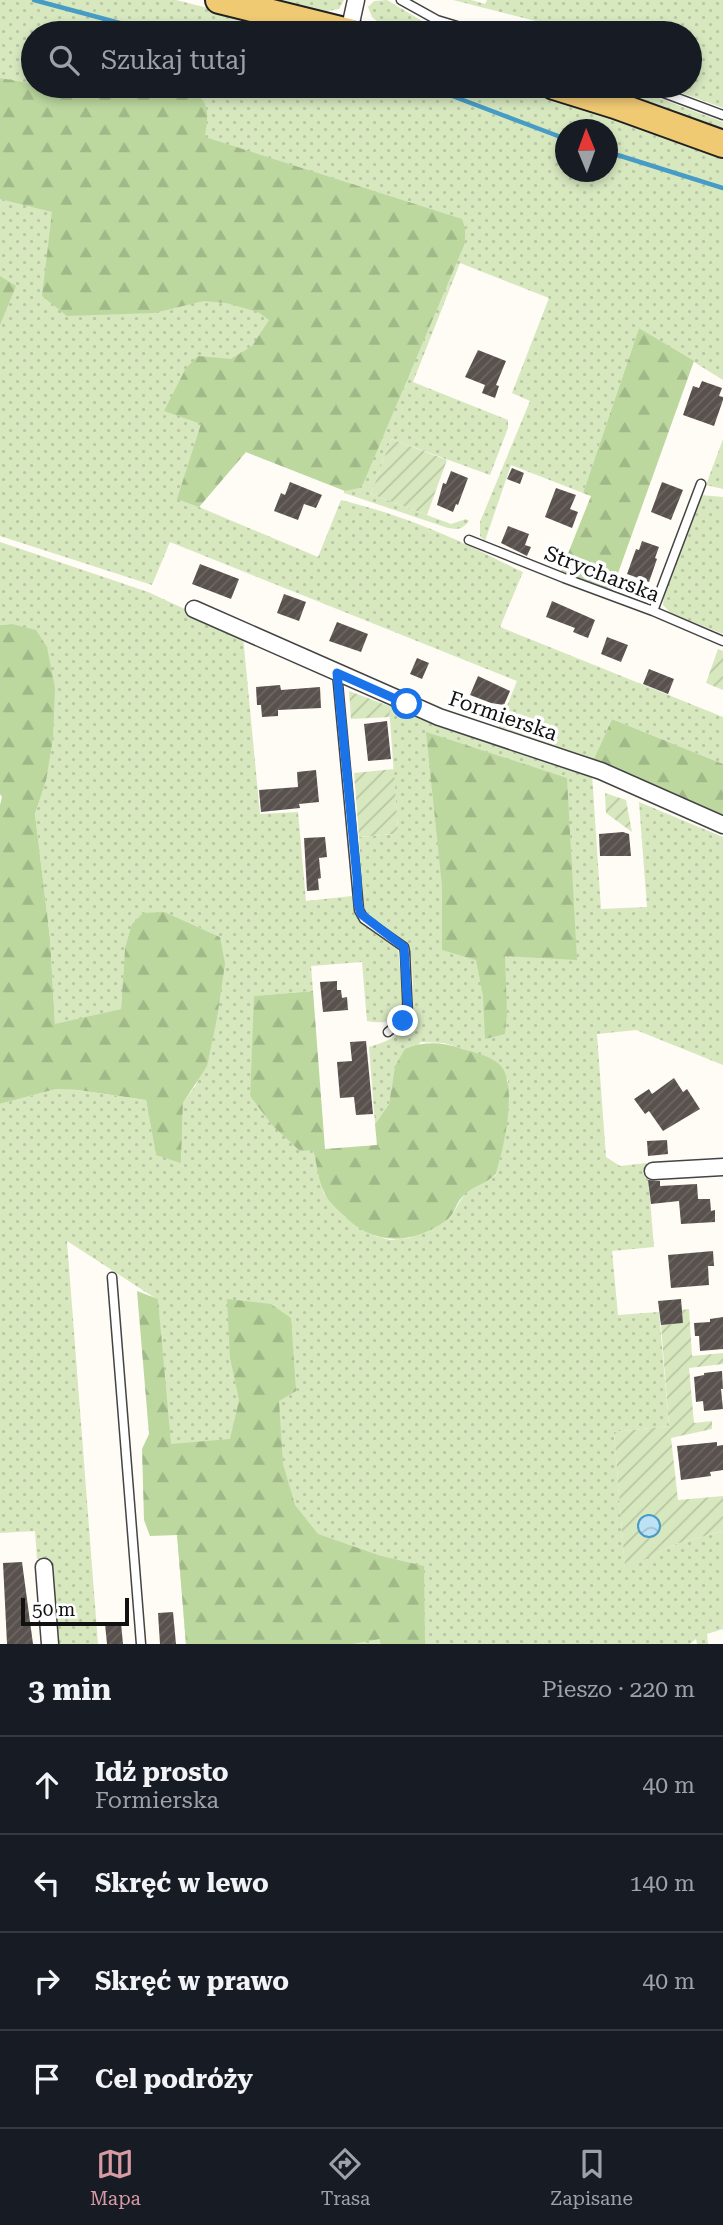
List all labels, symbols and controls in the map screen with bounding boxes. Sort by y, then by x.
search box [21,21,702,98]
icon: search [45,41,83,79]
text: Szukaj tutaj [101,45,247,75]
north arrow [555,119,618,182]
street label: Strycharska [541,541,663,607]
street label: Formierska [446,686,561,746]
route start [391,688,422,719]
route end [387,1005,418,1036]
scale bar [21,1595,130,1627]
text: 50 m [32,1598,75,1621]
text: 3 min [28,1672,111,1707]
text: Pieszo · 220 m [542,1676,695,1703]
text: Idź prosto [95,1757,229,1787]
icon: ahead [28,1766,66,1804]
text: 40 m [642,1772,695,1799]
text: Formierska [95,1787,219,1814]
icon: left [28,1864,66,1902]
text: Skręć w lewo [95,1868,269,1898]
text: 140 m [630,1870,695,1897]
icon: right [28,1962,66,2000]
text: Skręć w prawo [95,1966,289,1996]
text: 40 m [642,1968,695,1995]
icon: arrive [28,2060,66,2098]
text: Cel podróży [95,2064,253,2094]
tab: Mapa [90,2145,141,2210]
tab: Trasa [321,2145,370,2210]
tab: Zapisane [550,2145,633,2210]

